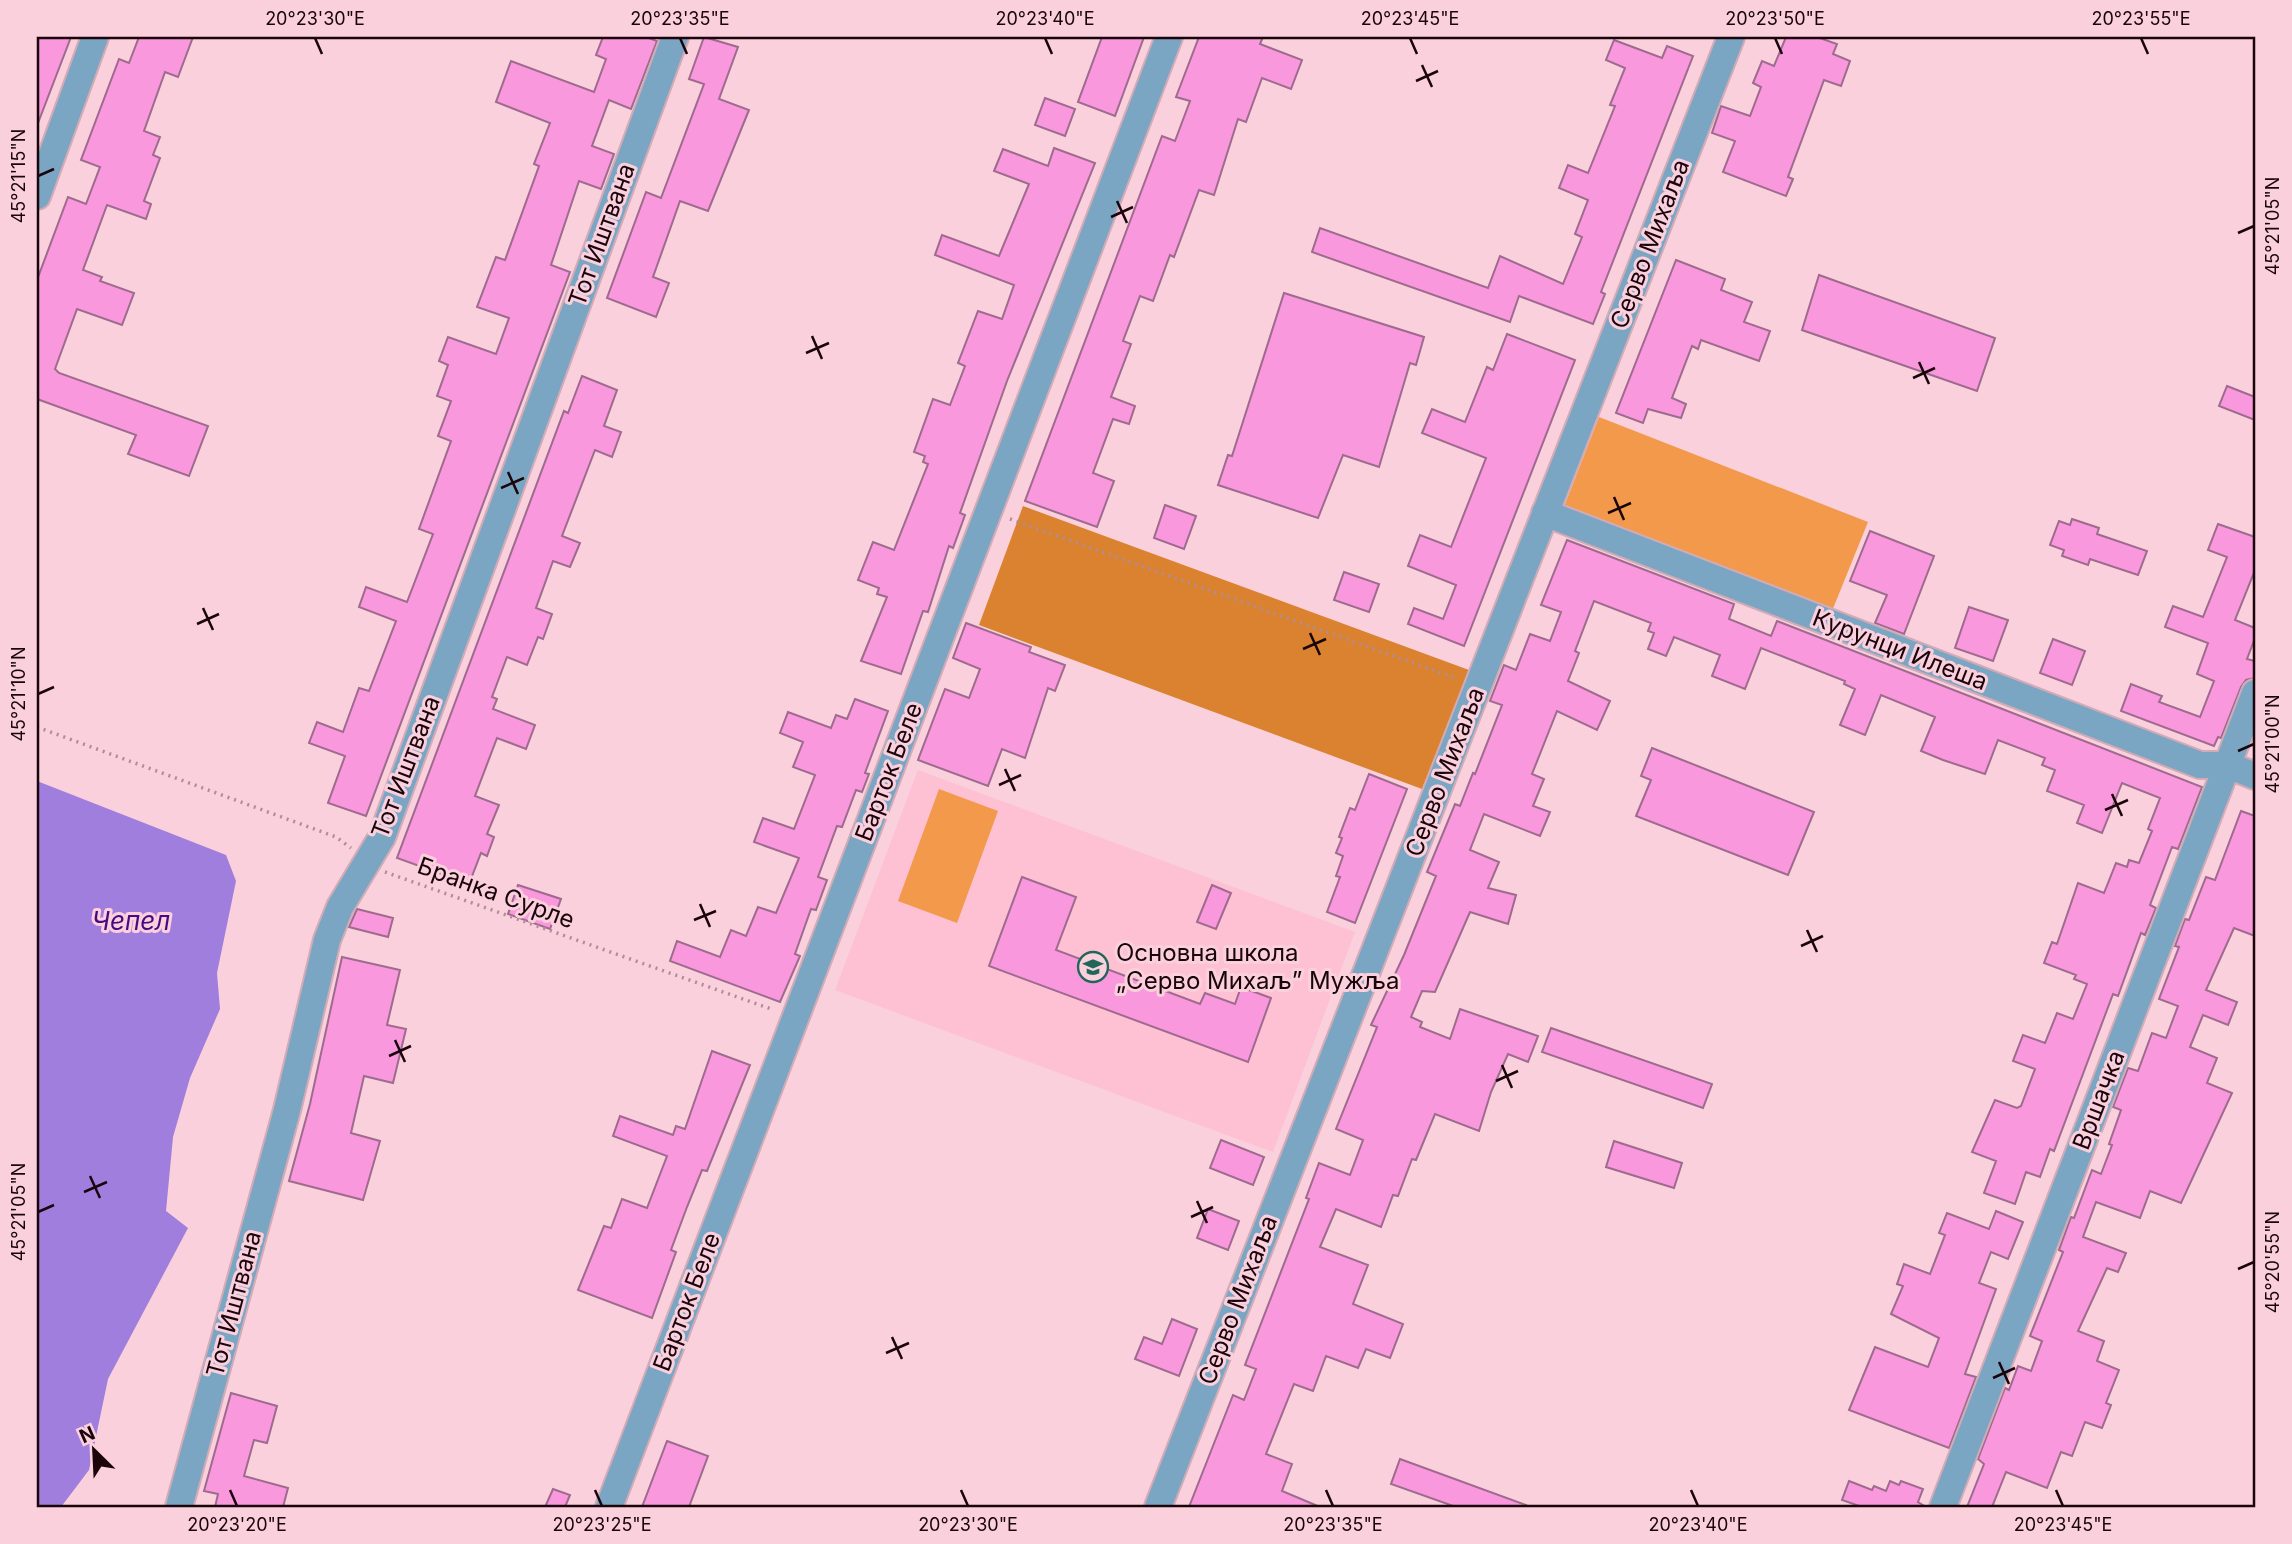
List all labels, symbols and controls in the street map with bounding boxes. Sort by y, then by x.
text: 20°23'30"E [265,8,365,29]
text: 20°23'35"E [630,8,730,29]
text: 20°23'40"E [995,8,1095,29]
text: 20°23'45"E [1361,8,1459,29]
text: 20°23'50"E [1725,8,1825,29]
text: 20°23'55"E [2091,8,2191,29]
text: 45°21'15"N [8,129,29,223]
street label: Серво Михаља [1604,155,1695,333]
street label: Тот Иштвана [562,159,641,310]
text: 45°21'05"N [2262,177,2283,275]
street label: Курунци Илеша [1809,603,1992,696]
text: 45°21'10"N [8,646,29,742]
street label: Серво Михаља [1399,683,1490,861]
street label: Тот Иштвана [365,692,446,842]
text: 45°21'00"N [2262,694,2283,794]
street label: Барток Беле [849,699,928,845]
street label: Бранка Сурле [414,851,579,934]
water label: Чепел [92,905,170,936]
place label: Основна школа „Серво Михаљ” Мужља [1116,938,1399,995]
school or university icon: Основна школа „Серво Михаљ” Мужља [1076,950,1110,984]
street label: Вршачка [2066,1046,2131,1154]
text: 45°21'05"N [8,1163,29,1261]
street label: Серво Михаља [1192,1211,1283,1389]
text: 45°20'55"N [2262,1211,2283,1313]
street label: Тот Иштвана [200,1228,267,1380]
street label: Барток Беле [647,1229,726,1375]
north arrow [60,1414,130,1484]
text: N [76,1421,99,1448]
text: 20°23'20"E [187,1514,287,1535]
text: 20°23'25"E [552,1514,652,1535]
text: 20°23'30"E [918,1514,1018,1535]
text: 20°23'35"E [1283,1514,1383,1535]
text: 20°23'40"E [1648,1514,1748,1535]
text: 20°23'45"E [2014,1514,2112,1535]

